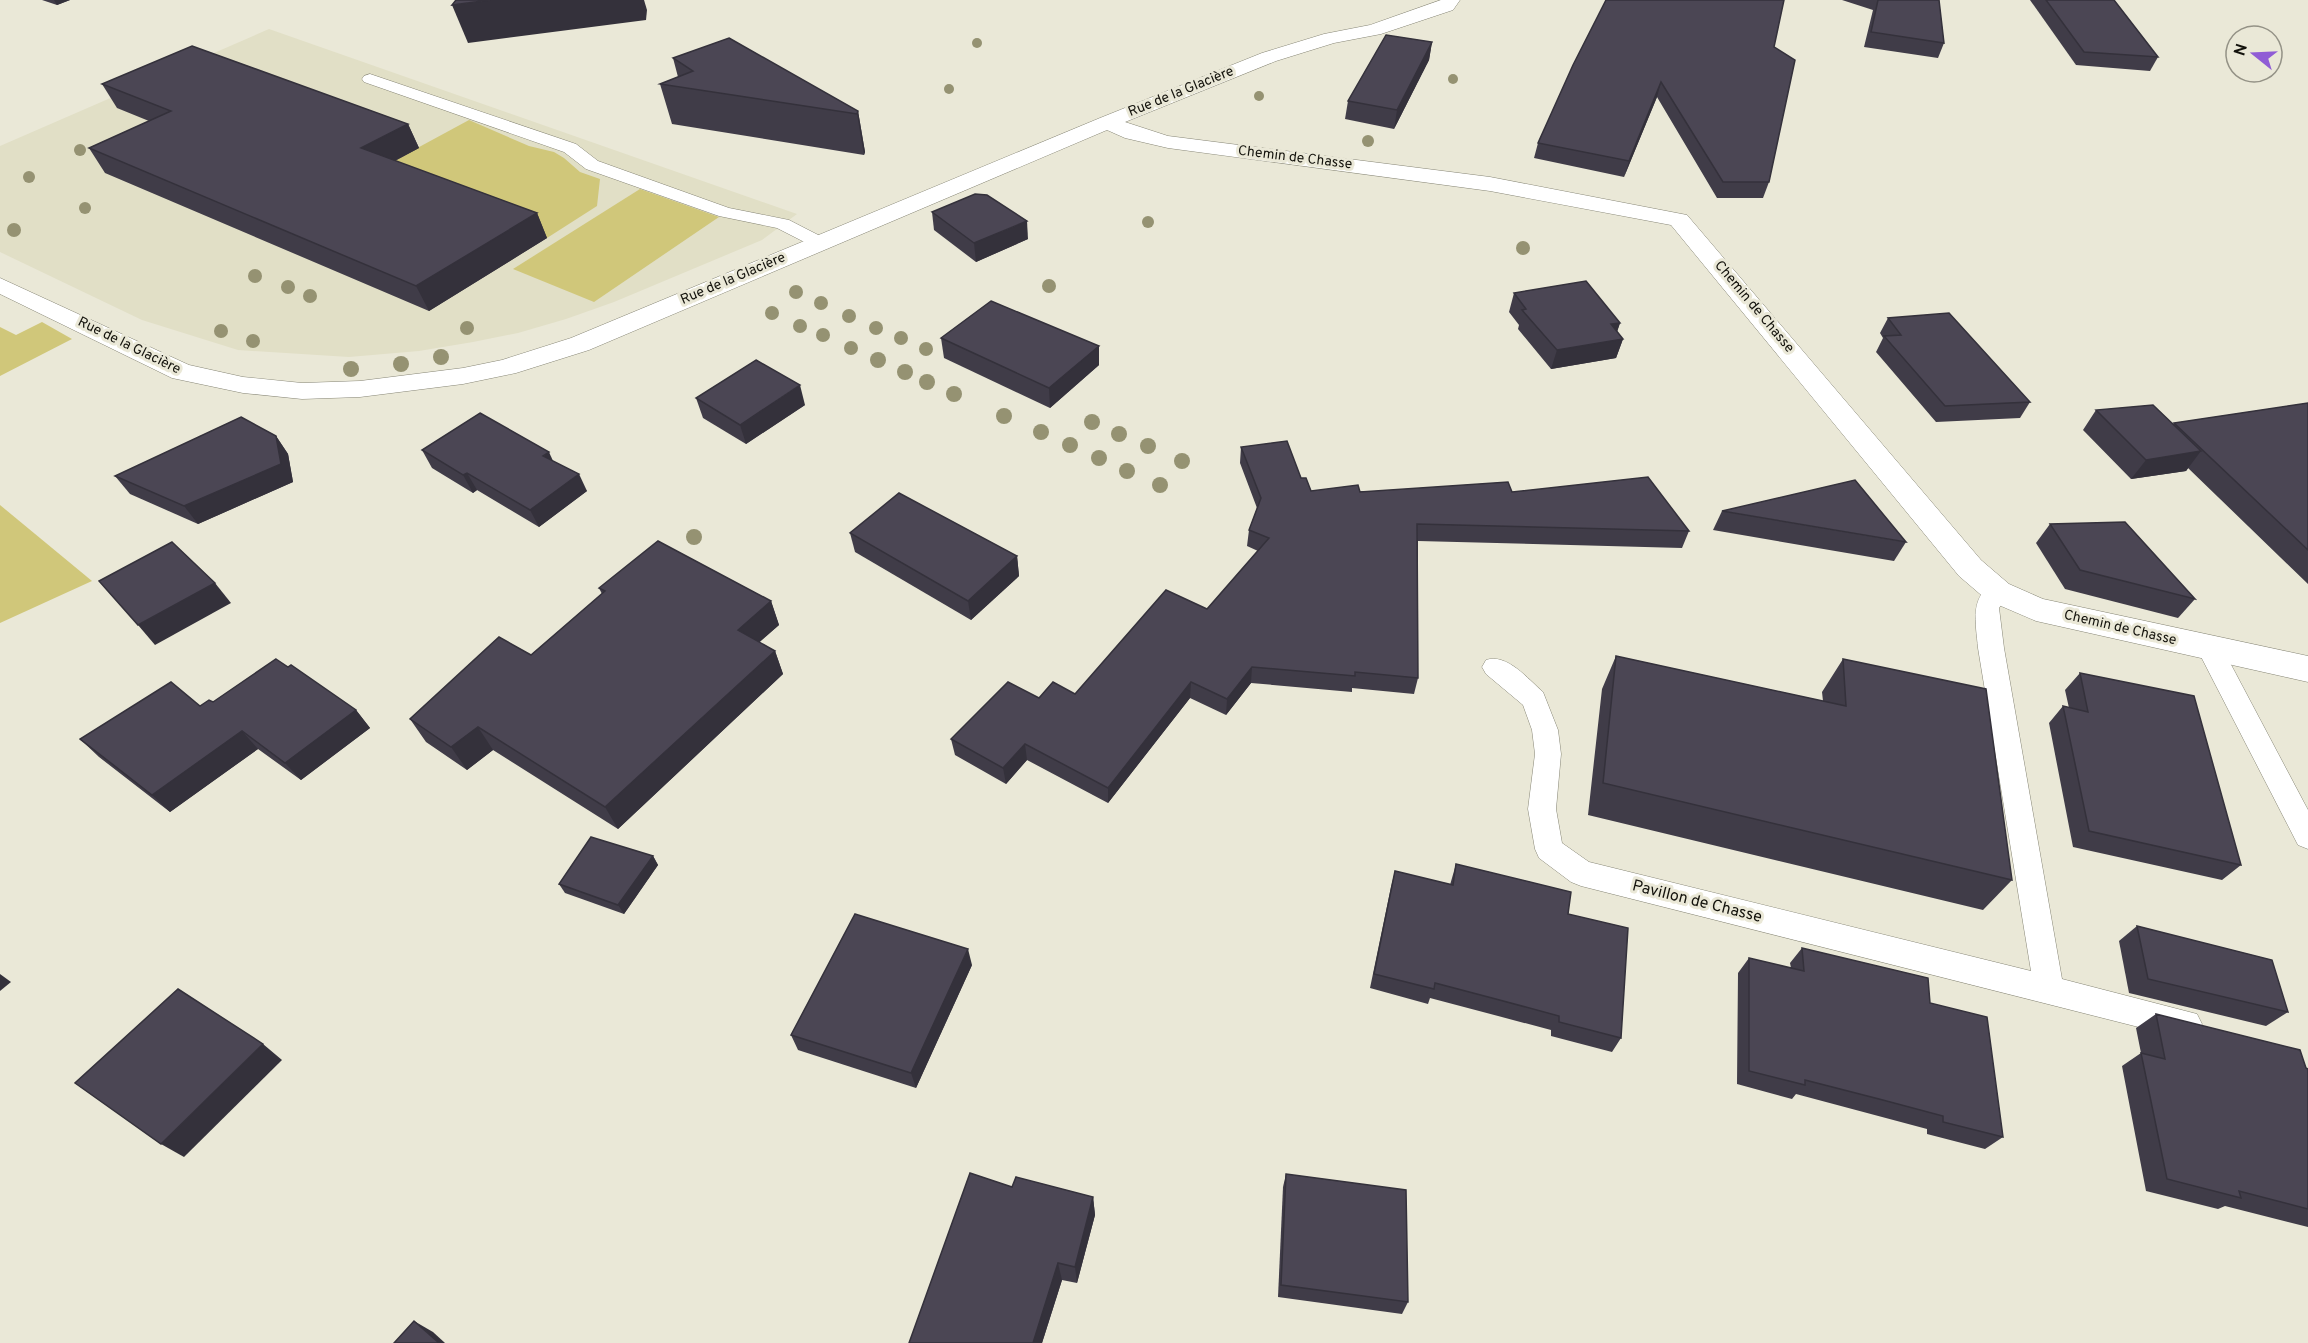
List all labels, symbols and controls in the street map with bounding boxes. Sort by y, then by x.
north arrow [2224,24,2284,84]
text: N [2230,41,2253,59]
street label: Rue de la Glacière [1126,63,1236,121]
street label: Chemin de Chasse [1237,143,1353,173]
street label: Rue de la Glacière [678,249,788,309]
street label: Chemin de Chasse [1711,257,1797,357]
street label: Rue de la Glacière [75,314,183,378]
street label: Chemin de Chasse [2062,607,2178,649]
street label: Pavillon de Chasse [1630,876,1764,928]

